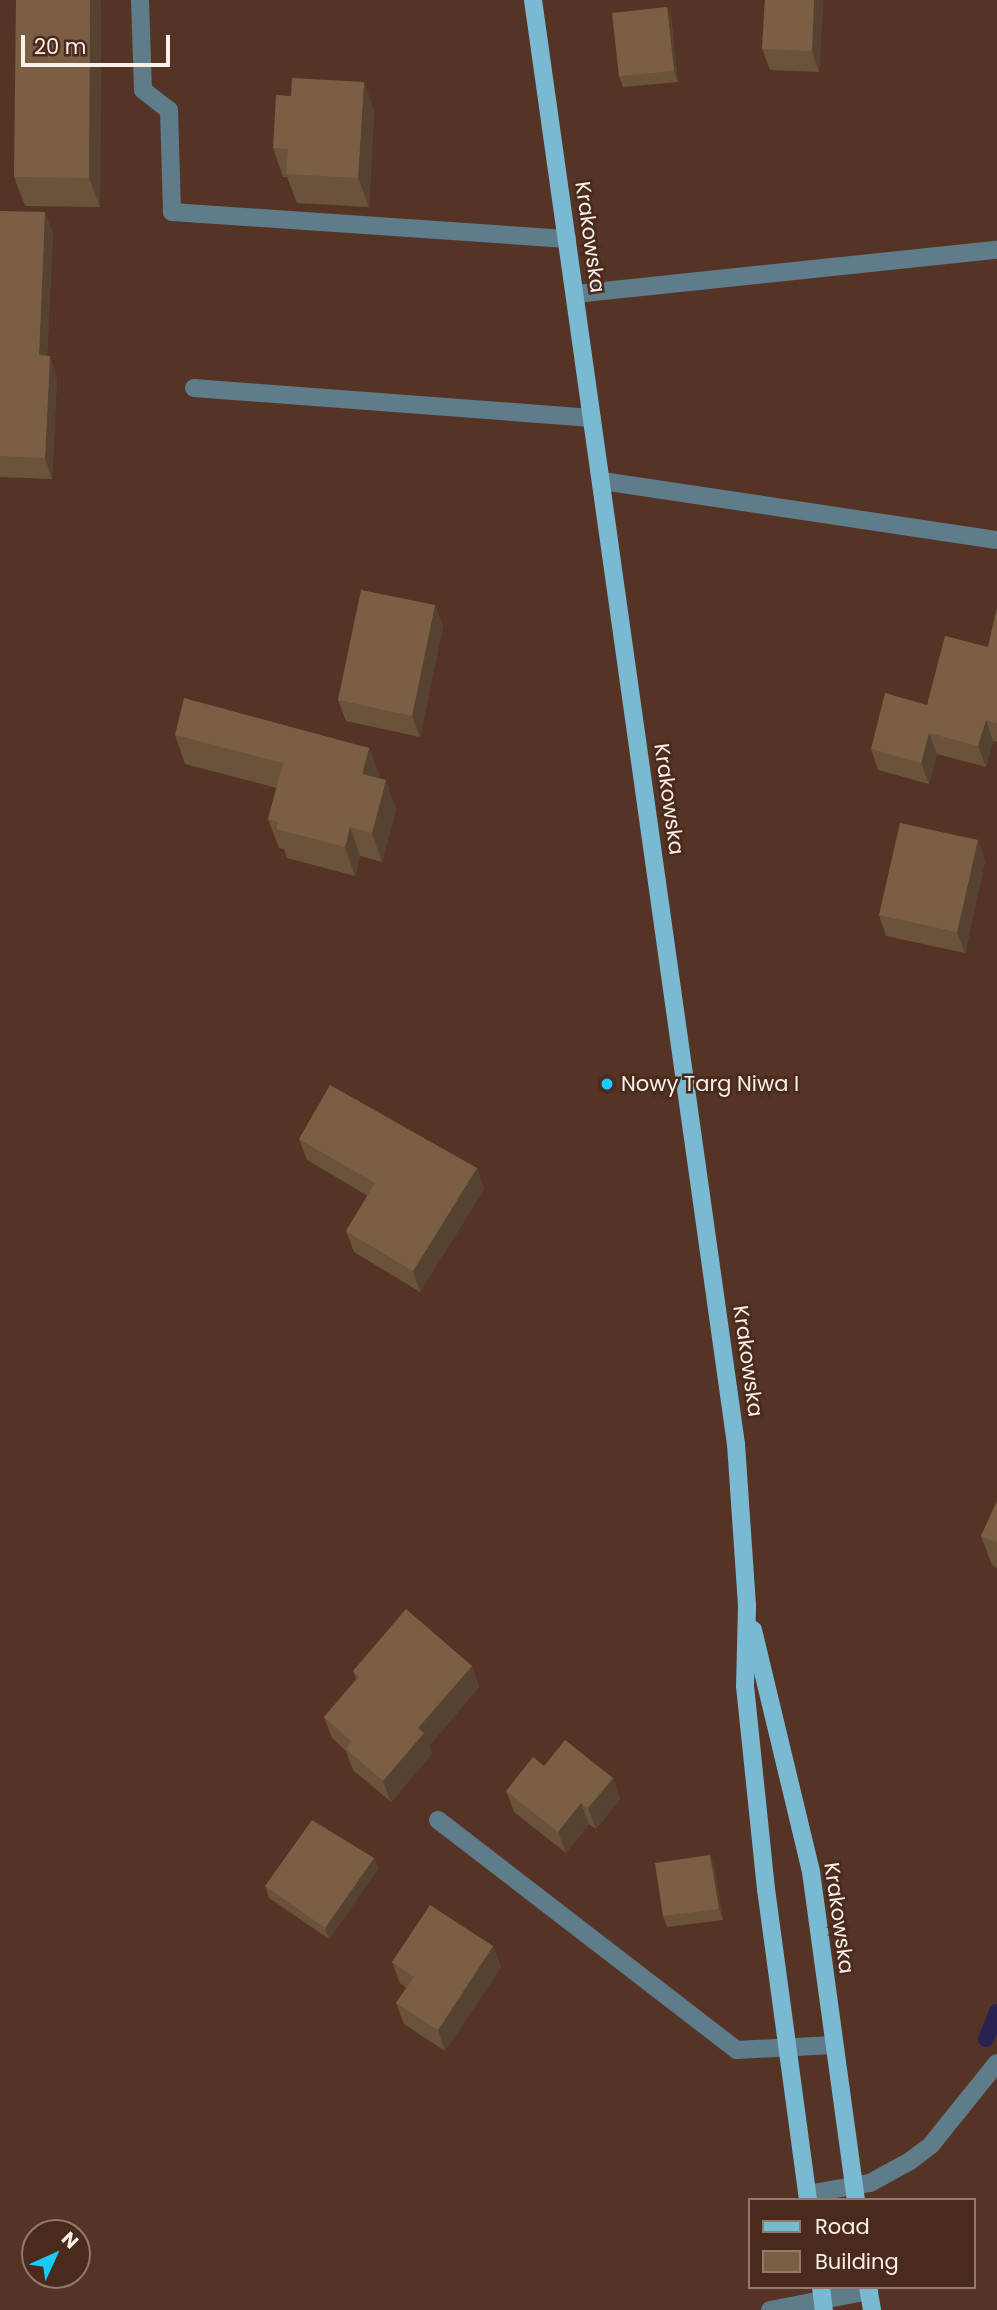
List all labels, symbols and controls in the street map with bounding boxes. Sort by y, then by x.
scale bar [24,21,173,65]
text: 20 m [34,32,87,61]
street label: Krakowska [570,180,610,294]
street label: Krakowska [649,742,689,856]
place label: Nowy Targ Niwa I [621,1071,799,1097]
marker: Nowy Targ Niwa I [599,1076,615,1092]
street label: Krakowska [728,1304,768,1418]
street label: Krakowska [819,1861,859,1975]
legend [748,2198,976,2289]
text: Road [815,2212,870,2241]
north arrow [21,2219,91,2289]
text: N [55,2226,84,2255]
text: Building [815,2247,899,2276]

